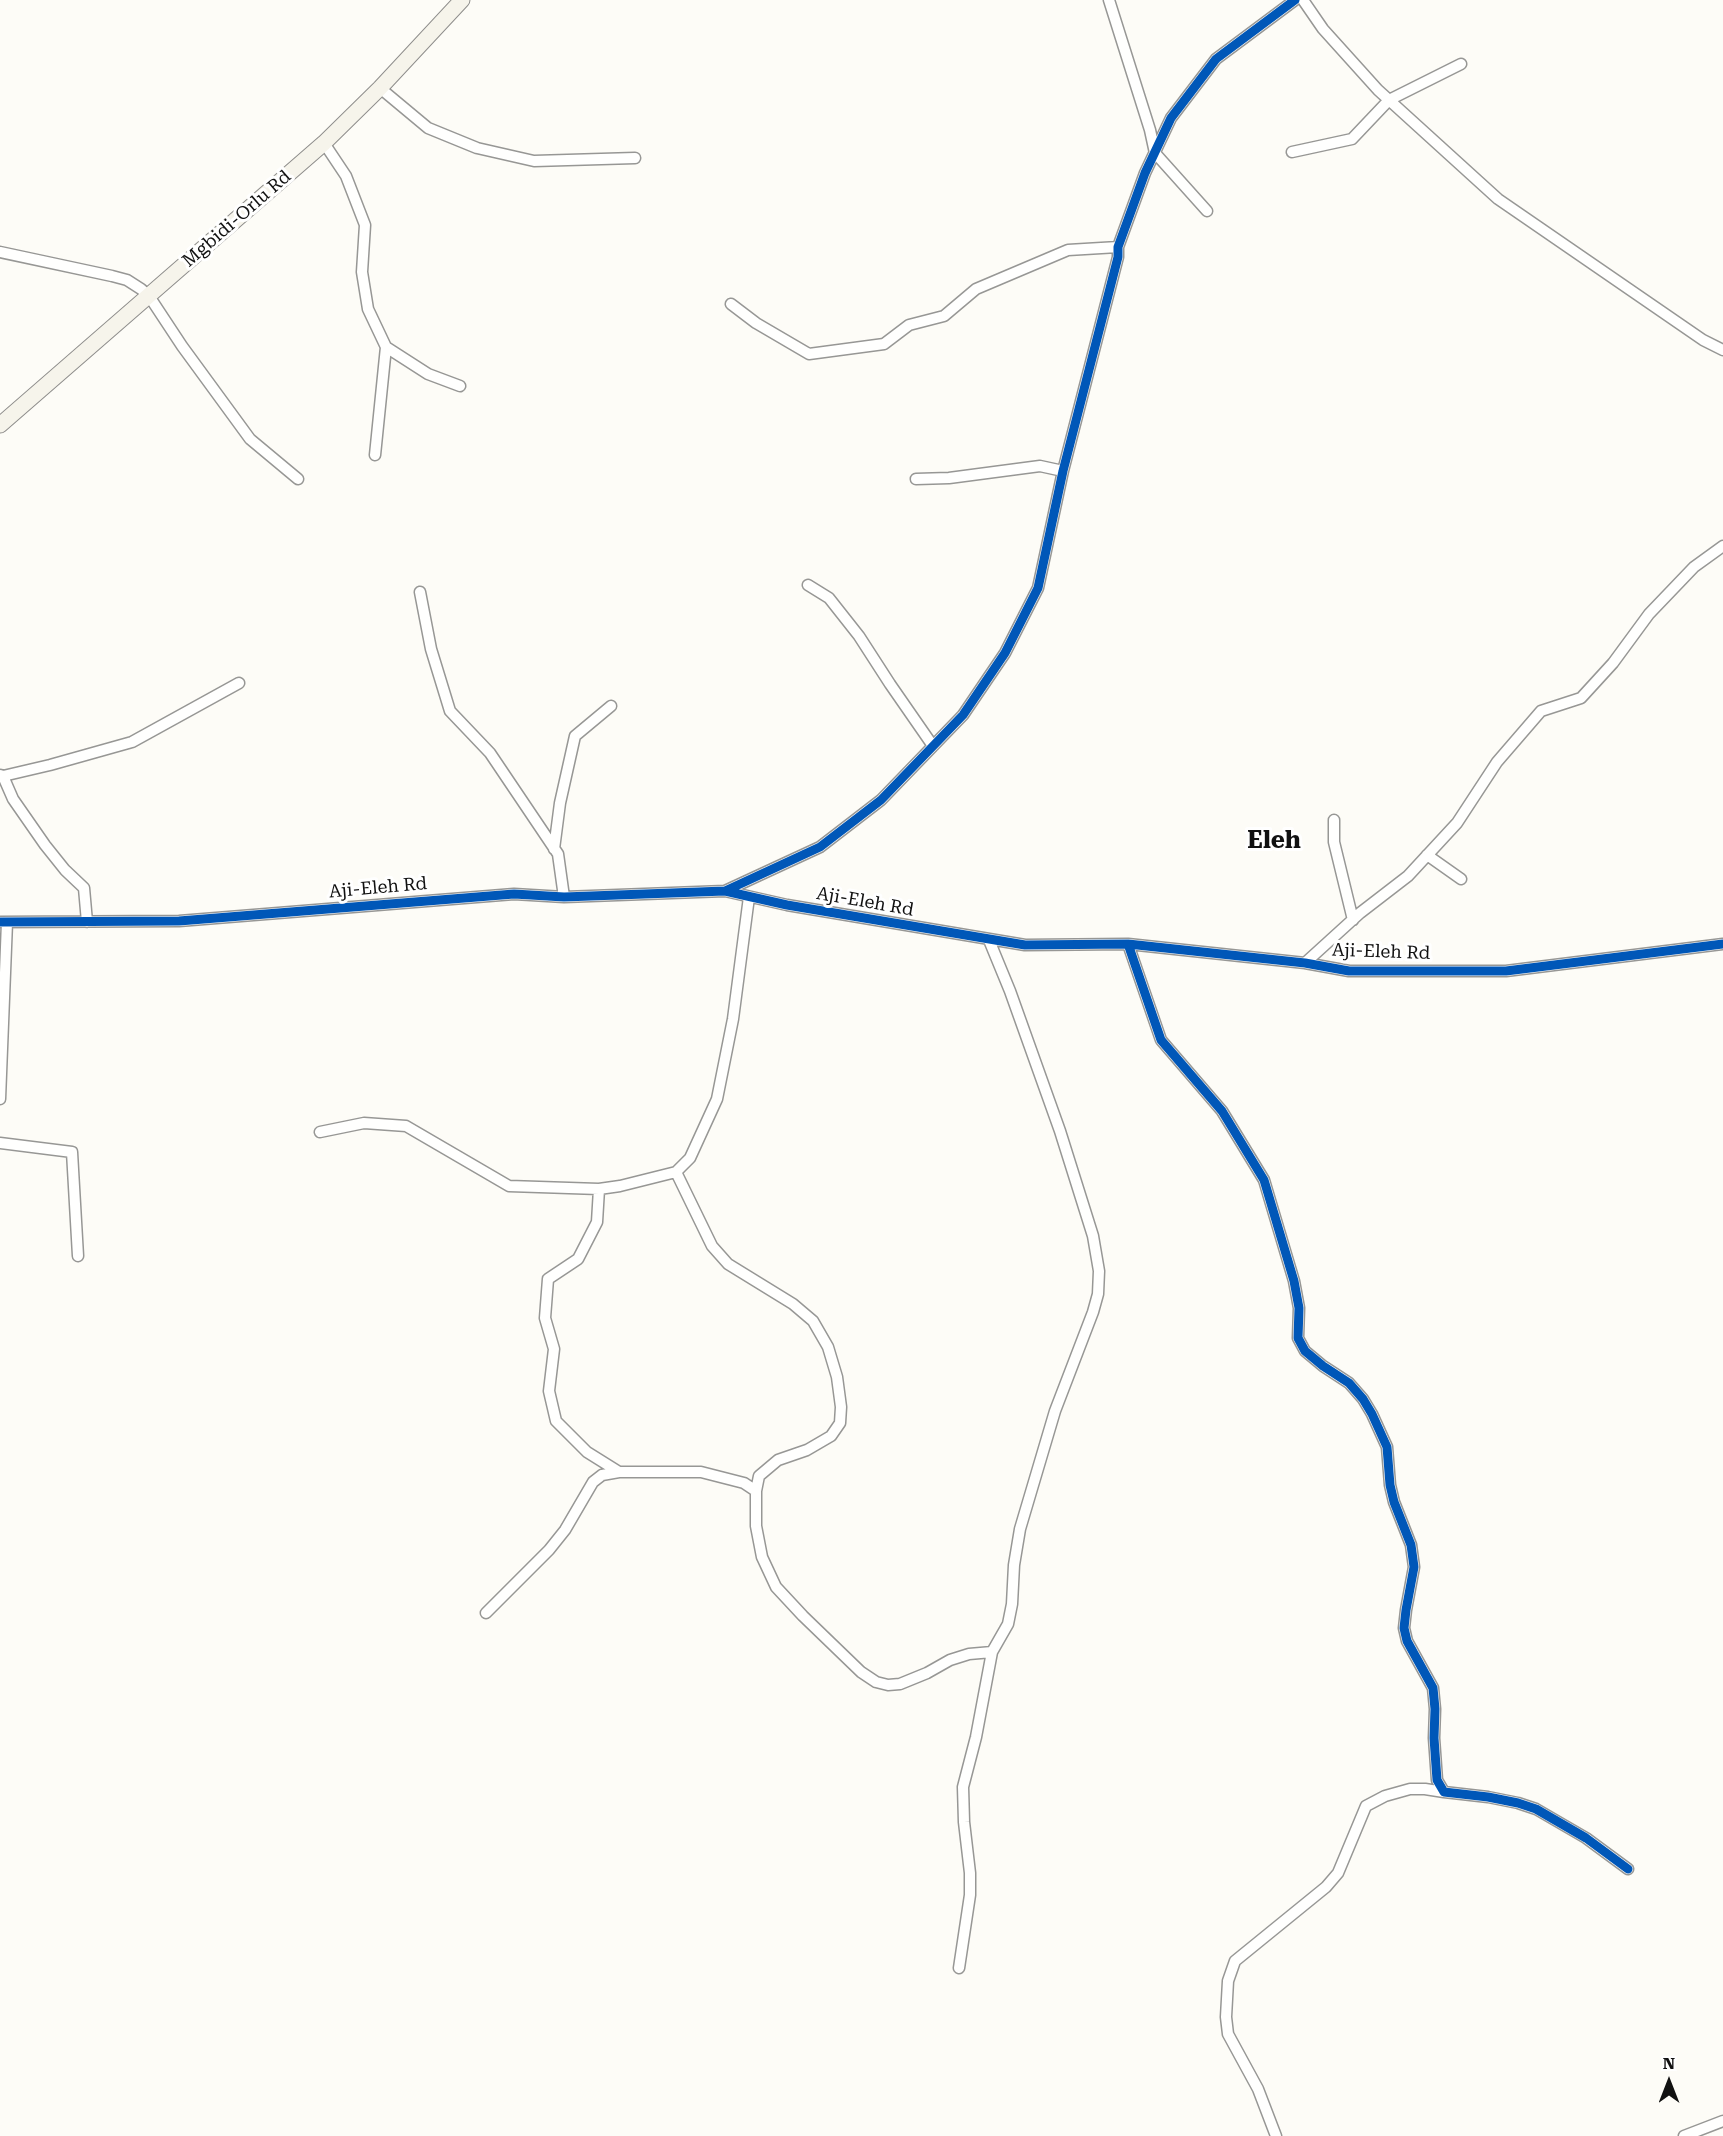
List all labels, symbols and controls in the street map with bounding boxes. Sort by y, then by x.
street label: Mgbidi-Orlu Rd [178,166,296,272]
district label: Eleh [1247,827,1301,855]
street label: Aji-Eleh Rd [328,873,428,903]
street label: Aji-Eleh Rd [815,883,915,921]
street label: Aji-Eleh Rd [1331,939,1431,965]
north arrow [1639,2052,1699,2112]
text: N [1663,2054,1675,2073]

